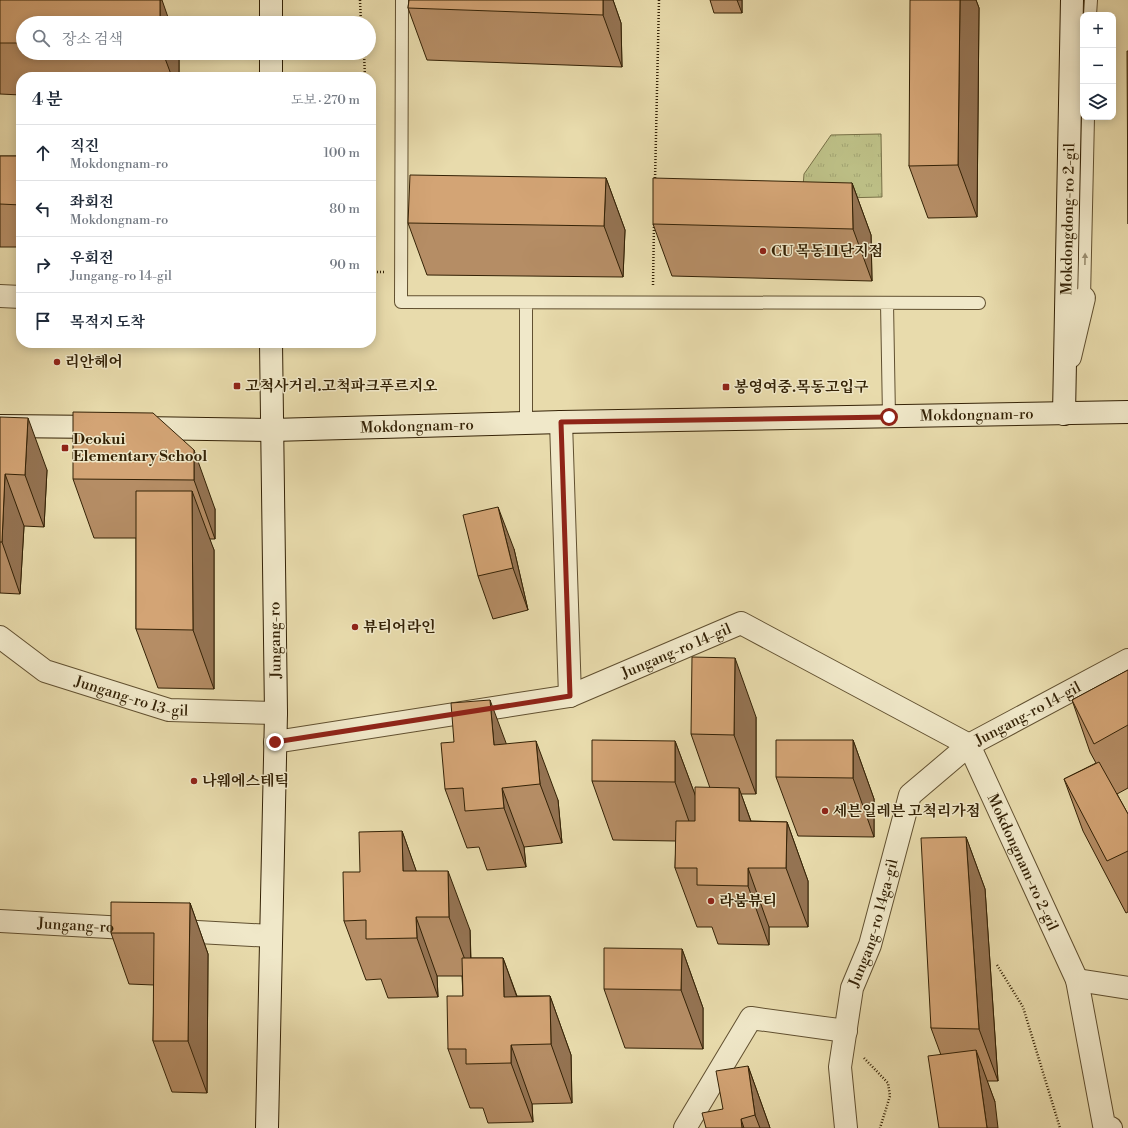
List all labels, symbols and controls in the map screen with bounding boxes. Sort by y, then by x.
map controls [1080,12,1116,120]
button: + [1080,12,1116,48]
search box [16,16,376,60]
icon: search [30,27,52,49]
text: 장소 검색 [62,30,123,49]
button: − [1080,48,1116,84]
button: layers [1080,84,1116,120]
text: 4 분 [32,89,63,111]
text: 도보 · 270 m [291,92,360,108]
text: 직진 [70,137,99,156]
icon: ahead [32,142,54,164]
street label: Mokdongdong-ro 2-gil [1057,142,1079,295]
text: 100 m [324,145,360,161]
text: Mokdongnam-ro [70,156,168,172]
text: 좌회전 [70,193,113,212]
icon: left [32,198,54,220]
text: 80 m [329,201,360,217]
text: Mokdongnam-ro [70,212,168,228]
place label: CU 목동11단지점 [771,242,883,261]
marker: CU 목동11단지점 [758,246,768,256]
text: 우회전 [70,249,113,268]
one-way arrow [1082,252,1088,265]
icon: right [32,254,54,276]
text: 90 m [329,257,360,273]
text: Jungang-ro 14-gil [70,268,172,284]
icon: arrive [32,310,54,332]
text: 목적지 도착 [70,313,145,332]
place label: 리안헤어 [65,353,123,372]
marker: 리안헤어 [52,357,62,367]
place label: 고척사거리.고척파크푸르지오 [245,377,438,396]
place label: 봉영여중.목동고입구 [734,378,869,397]
marker: 고척사거리.고척파크푸르지오 [232,381,242,391]
marker: 봉영여중.목동고입구 [721,382,731,392]
street label: Mokdongnam-ro [920,405,1034,426]
route start [880,408,898,426]
street label: Mokdongnam-ro [360,415,474,438]
place label: Deokui Elementary School [73,430,207,466]
marker: Deokui Elementary School [60,443,70,453]
street label: Jungang-ro [265,602,286,679]
place label: 뷰티어라인 [363,618,435,637]
street label: Jungang-ro 14-gil [618,619,735,683]
marker: 뷰티어라인 [350,622,360,632]
street label: Jungang-ro 13-gil [71,672,189,721]
street label: Jungang-ro 14-gil [971,678,1085,751]
route end [266,733,284,751]
place label: 나웨에스테틱 [202,772,289,791]
marker: 나웨에스테틱 [189,776,199,786]
street label: Mokdongnam-ro 2-gil [983,791,1062,934]
place label: 세븐일레븐 고척리가점 [833,802,980,821]
marker: 세븐일레븐 고척리가점 [820,806,830,816]
street label: Jungang-ro 14ga-gil [844,856,903,991]
place label: 라붐뷰티 [719,892,777,911]
marker: 라붐뷰티 [706,896,716,906]
street label: Jungang-ro [36,914,115,937]

